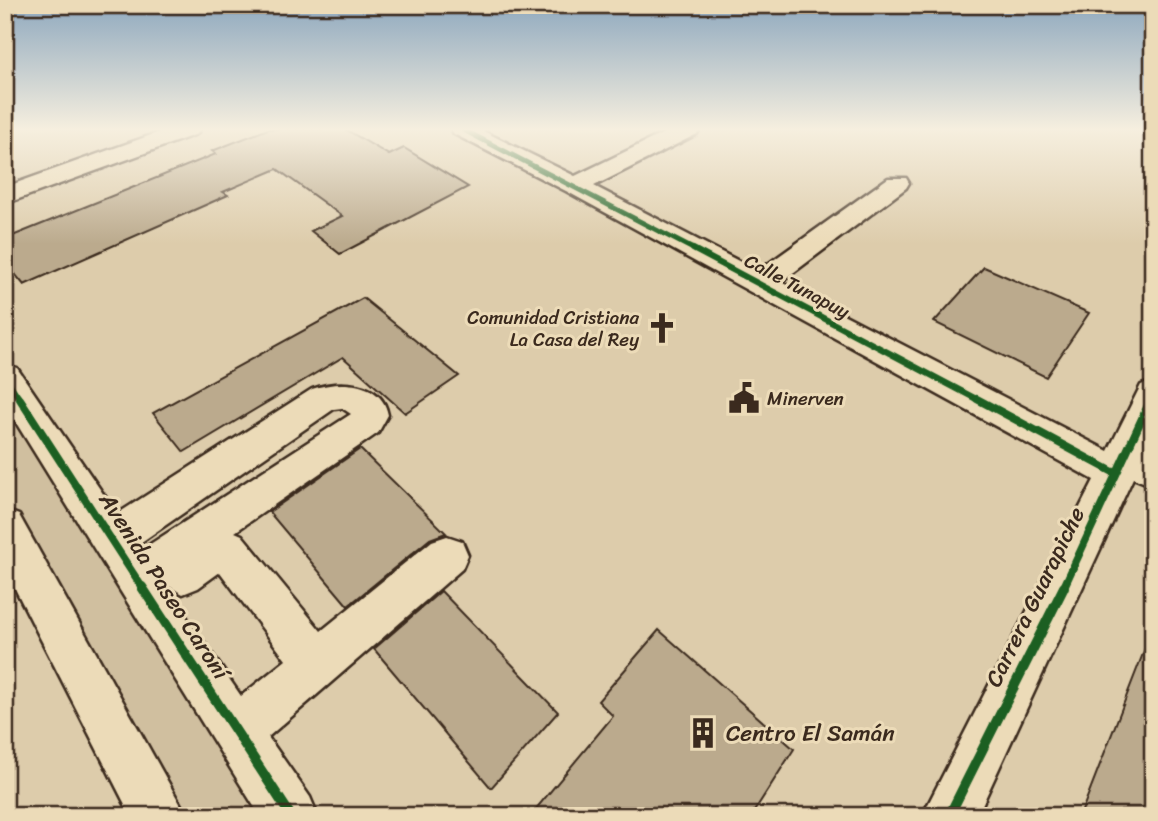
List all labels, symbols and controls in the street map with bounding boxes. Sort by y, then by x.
street label: Calle Tunapuy [738,244,856,328]
place label: Comunidad Cristiana La Casa del Rey [467,301,639,356]
church icon: Comunidad Cristiana La Casa del Rey [645,311,679,345]
public building icon: Minerven [727,381,761,415]
place label: Minerven [767,382,844,415]
street label: Avenida Paseo Caroní [87,483,242,690]
street label: Carrera Guarapiche [973,500,1097,694]
place label: Centro El Samán [726,713,895,754]
building icon: Centro El Samán [686,716,720,750]

